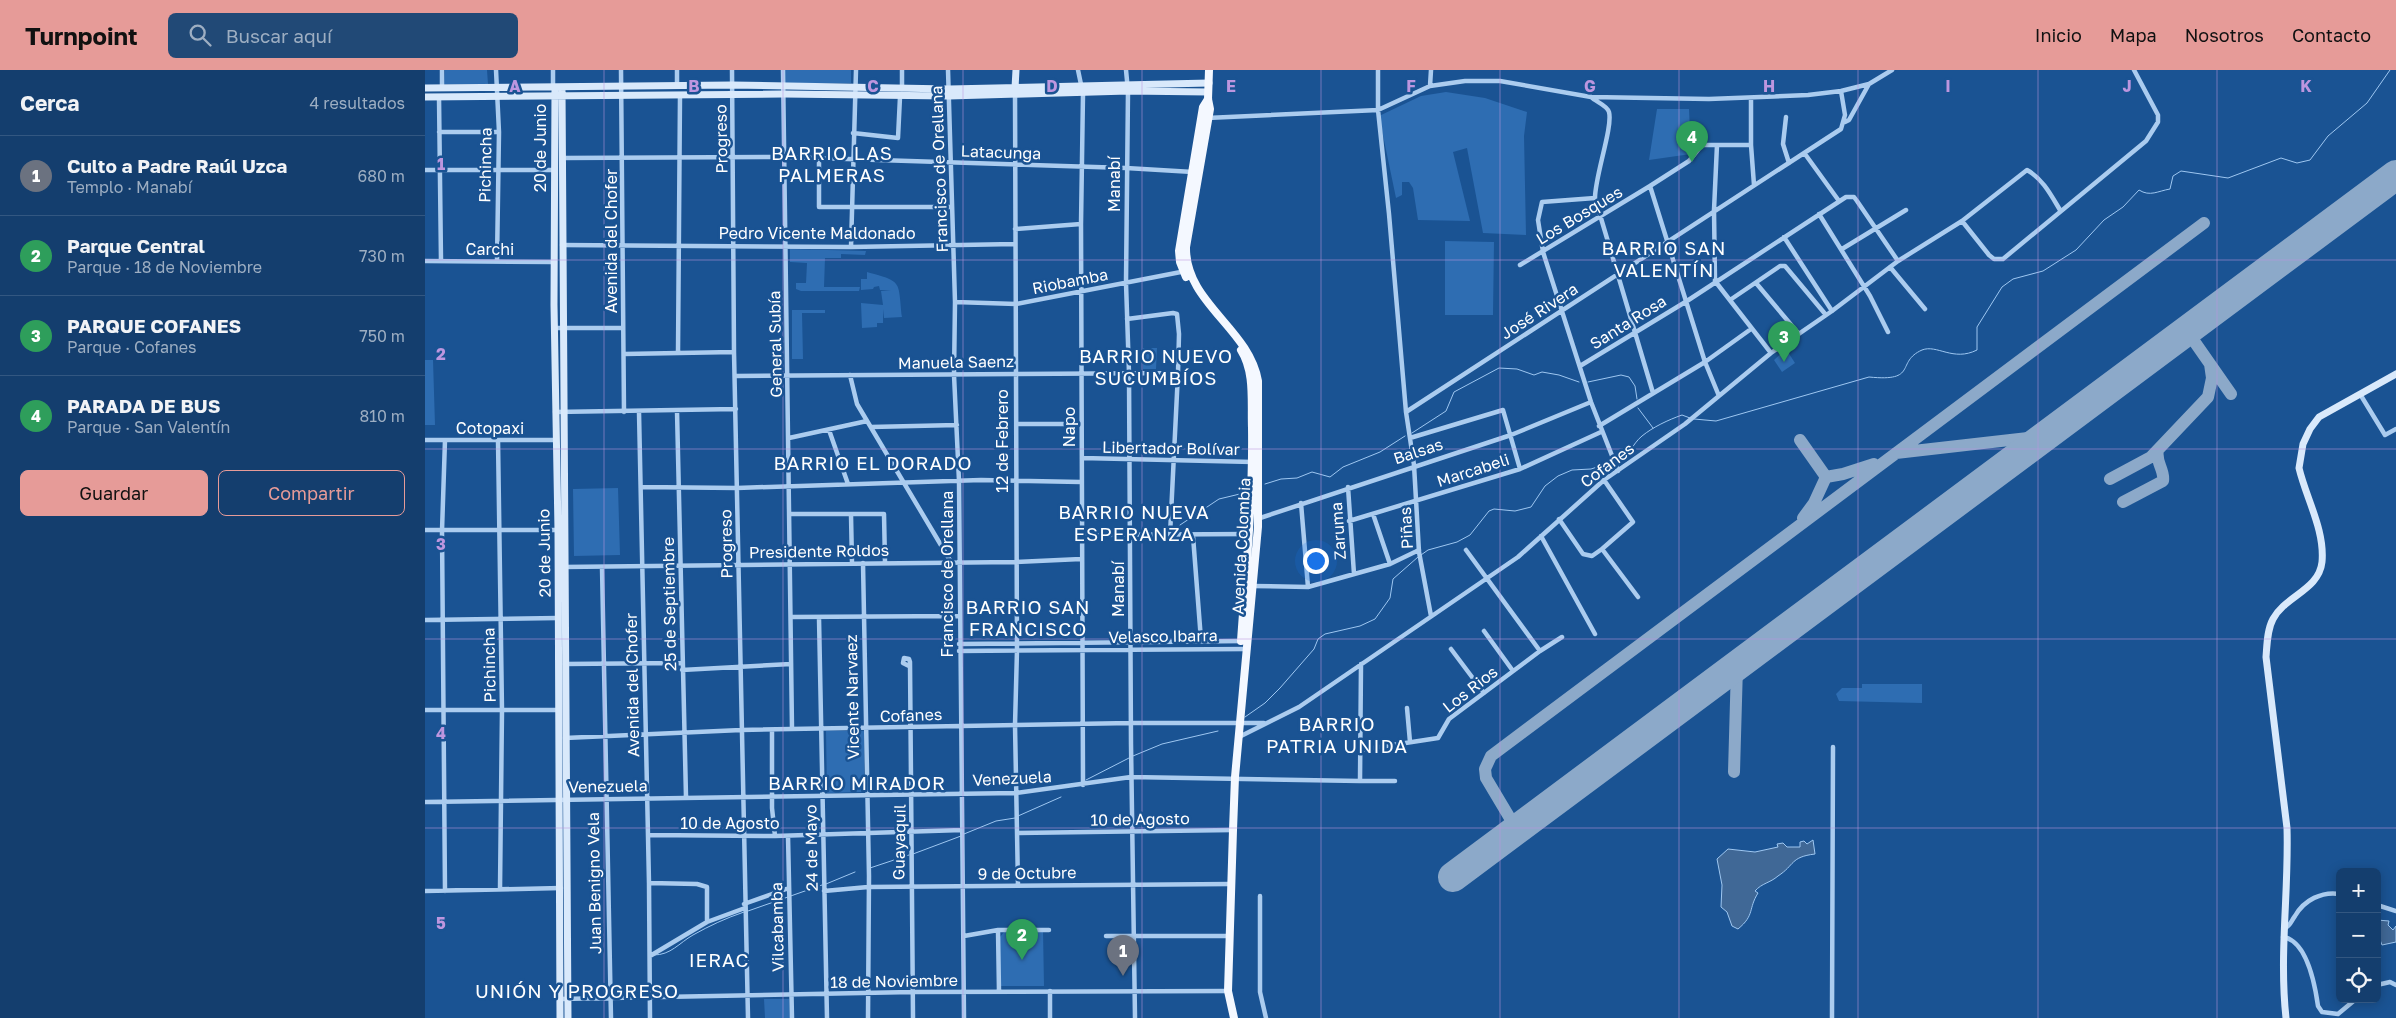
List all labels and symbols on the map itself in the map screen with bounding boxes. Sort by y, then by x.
text: A [509,76,521,96]
text: B [688,76,700,96]
text: C [867,76,879,96]
text: D [1046,76,1058,96]
text: E [1226,76,1236,96]
text: F [1406,76,1416,96]
text: G [1584,76,1596,96]
text: H [1763,76,1775,96]
text: I [1945,76,1951,96]
text: J [2122,76,2132,96]
text: K [2300,76,2312,96]
street label: Francisco de Orellana [926,85,952,253]
street label: 20 de Junio [530,104,550,192]
street label: Progreso [710,104,732,174]
pin: 4 [1676,121,1708,162]
street label: Pichincha [474,127,496,203]
district label: BARRIO LAS PALMERAS [771,141,893,186]
street label: Latacunga [960,141,1042,163]
text: 1 [437,154,445,174]
street label: Manabí [1104,154,1124,212]
street label: Avenida del Chofer [601,169,621,313]
street label: Los Bosques [1532,181,1626,249]
street label: Pedro Vicente Maldonado [718,223,916,243]
district label: BARRIO SAN VALENTÍN [1602,236,1726,281]
street label: Carchi [466,239,514,259]
street label: Riobamba [1030,264,1110,298]
street label: José Rivera [1496,279,1582,343]
street label: General Subía [764,290,786,398]
street label: Santa Rosa [1586,291,1670,353]
pin: 3 [1768,321,1800,362]
text: 2 [436,344,446,364]
district label: BARRIO NUEVO SUCUMBÍOS [1079,344,1233,389]
street label: Manuela Saenz [898,351,1014,373]
street label: 12 de Febrero [992,389,1012,493]
street label: Napo [1059,407,1079,447]
street label: Cotopaxi [456,418,524,438]
street label: Balsas [1391,434,1445,468]
street label: Libertador Bolívar [1102,437,1240,459]
street label: Cofanes [1576,438,1638,492]
street label: Marcabeli [1434,449,1512,491]
district label: BARRIO EL DORADO [773,451,973,474]
street label: Avenida Colombia [1227,477,1255,615]
street label: Francisco de Orellana [937,491,957,657]
district label: BARRIO NUEVA ESPERANZA [1058,500,1210,545]
street label: Zaruma [1326,501,1350,561]
street label: Piñas [1395,506,1417,550]
street label: 20 de Junio [533,509,555,597]
street label: Progreso [715,509,737,579]
text: 3 [436,534,446,554]
street label: 25 de Septiembre [658,537,680,671]
street label: Presidente Roldos [749,540,889,562]
your location [1303,548,1329,574]
street label: Manabí [1108,559,1128,617]
district label: BARRIO SAN FRANCISCO [966,595,1090,640]
street label: Avenida del Chofer [621,613,643,757]
street label: Velasco Ibarra [1108,625,1218,647]
street label: Pichincha [478,627,500,703]
street label: Vicente Narvaez [841,634,863,760]
street label: Los Rios [1439,661,1501,717]
street label: Cofanes [879,704,943,726]
district label: BARRIO PATRIA UNIDA [1266,712,1408,757]
text: 4 [436,723,446,743]
street label: Venezuela [972,766,1052,790]
district label: BARRIO MIRADOR [768,771,946,794]
street label: Venezuela [568,775,648,797]
street label: 24 de Mayo [800,804,822,892]
street label: Guayaquil [888,804,910,880]
street label: 10 de Agosto [1090,808,1190,830]
street label: Juan Benigno Vela [583,812,605,954]
street label: 10 de Agosto [680,813,780,833]
street label: 9 de Octubre [978,862,1076,884]
street label: Vilcabamba [766,882,788,972]
text: 5 [436,913,446,933]
pin: 2 [1006,919,1038,960]
pin: 1 [1107,935,1139,976]
district label: IERAC [689,948,749,971]
street label: 18 de Noviembre [830,970,958,992]
district label: UNIÓN Y PROGRESO [475,979,679,1002]

